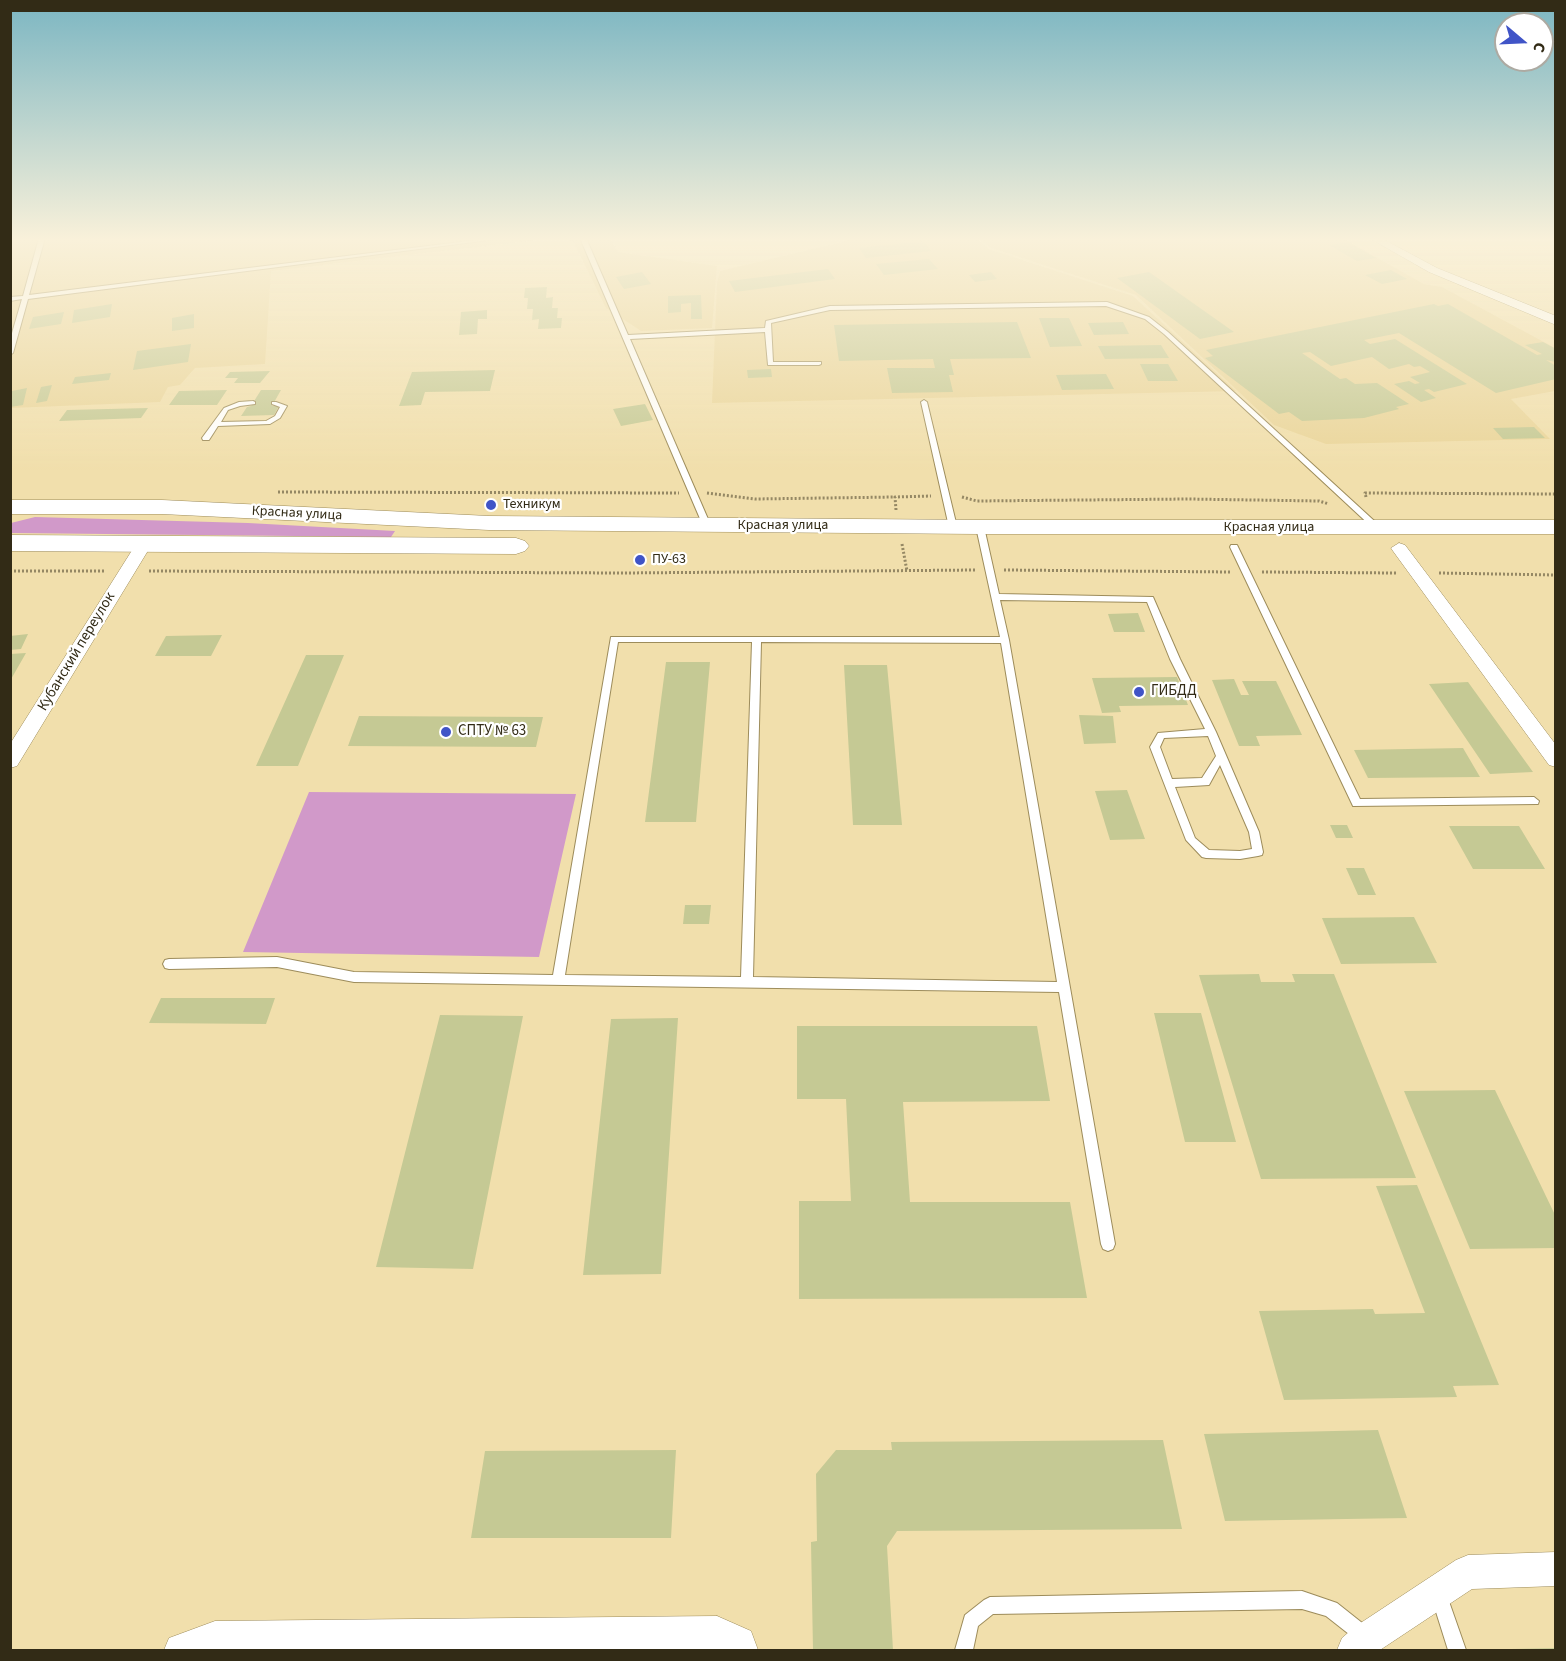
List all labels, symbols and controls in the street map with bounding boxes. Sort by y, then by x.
north arrow [1494,12,1554,72]
text: С [1527,39,1551,55]
place label: Техникум [503,497,561,513]
marker: Техникум [484,498,498,512]
street label: Красная улица [251,503,343,525]
street label: Красная улица [738,518,828,534]
street label: Красная улица [1224,520,1314,536]
place label: ПУ-63 [652,552,686,568]
marker: ПУ-63 [633,553,647,567]
street label: Кубанский переулок [34,589,120,715]
place label: ГИБДД [1151,683,1197,701]
marker: ГИБДД [1132,685,1146,699]
place label: СПТУ № 63 [458,723,526,741]
marker: СПТУ № 63 [439,725,453,739]

